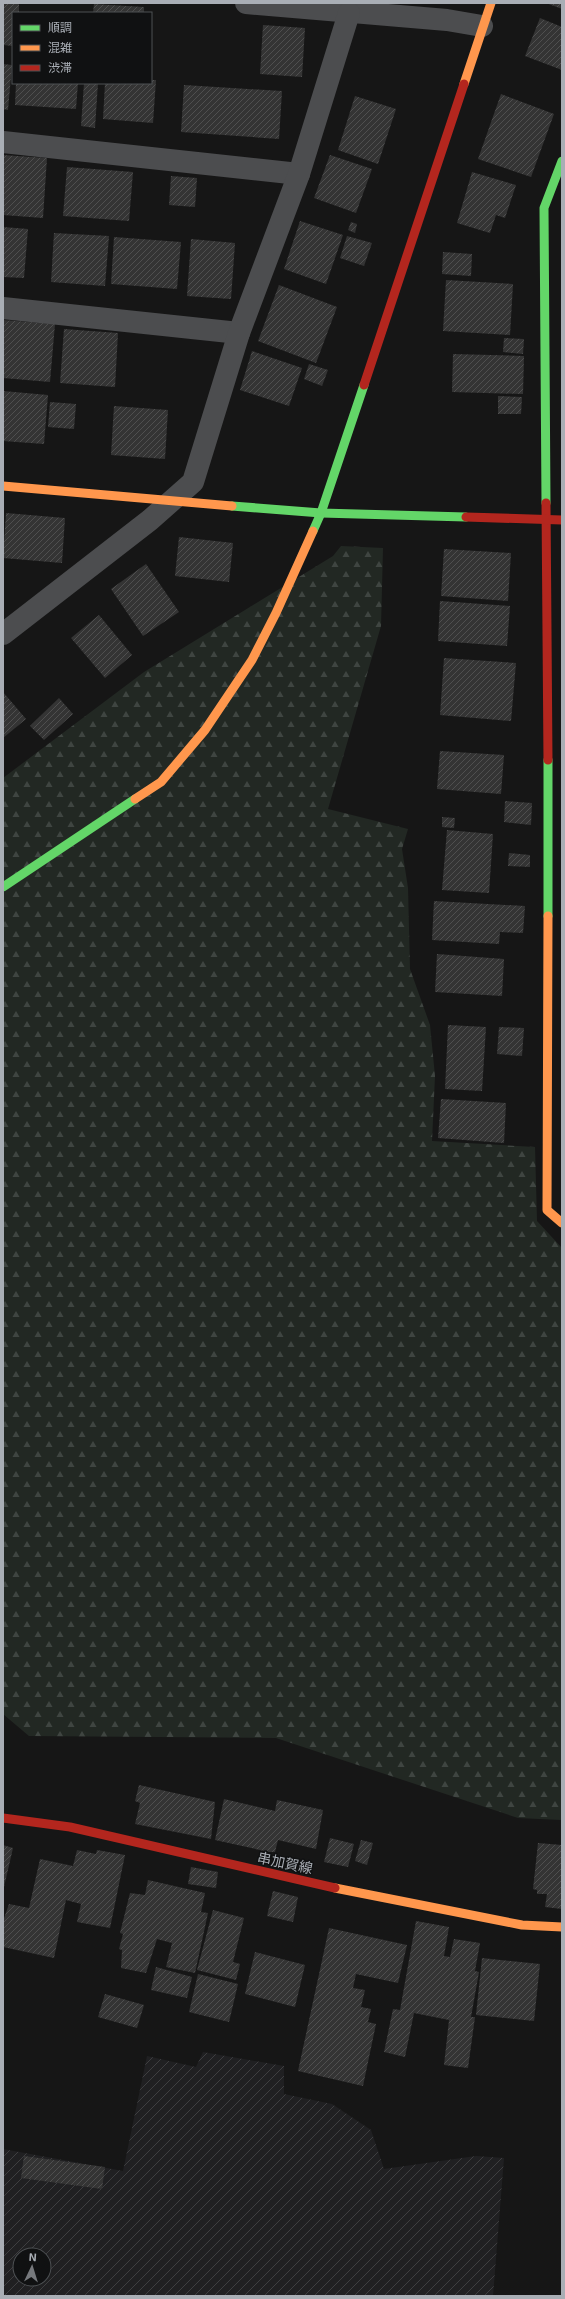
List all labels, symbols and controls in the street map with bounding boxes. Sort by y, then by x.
legend [12,12,152,84]
text: 順調 [48,20,72,34]
text: 混雑 [48,40,72,54]
text: 渋滞 [48,60,72,74]
street label: 串加賀線 [256,1848,314,1877]
north arrow [12,2247,52,2287]
text: N [28,2250,37,2263]

